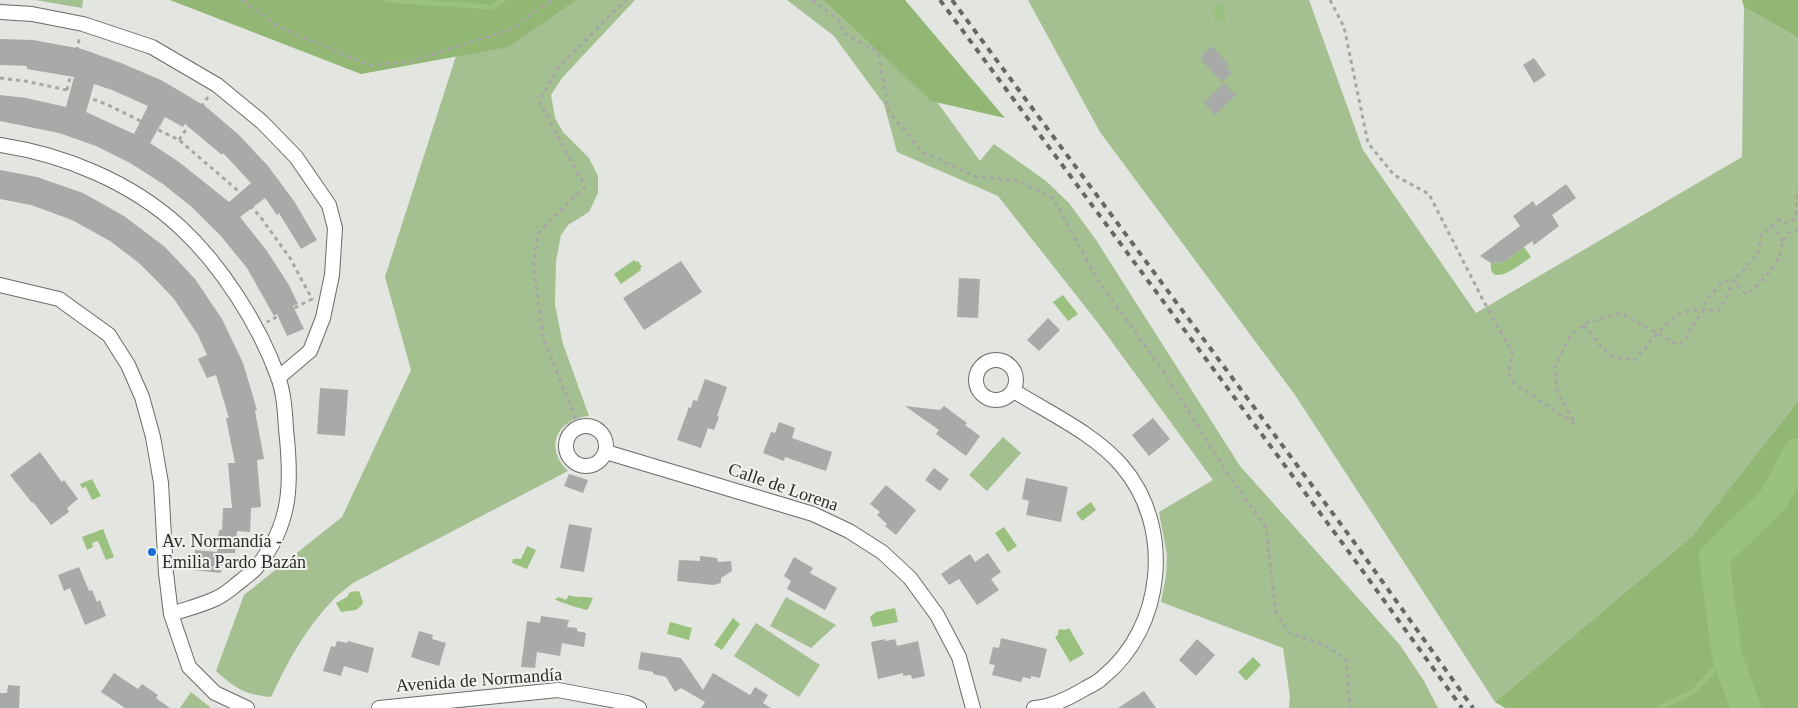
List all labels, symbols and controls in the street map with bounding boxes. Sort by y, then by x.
street label: Calle de Lorena [725,459,841,517]
place label: Av. Normandía - Emilia Pardo Bazán [162,531,306,574]
marker: Av. Normandía - Emilia Pardo Bazán [146,546,158,558]
street label: Avenida de Normandía [395,664,563,698]

